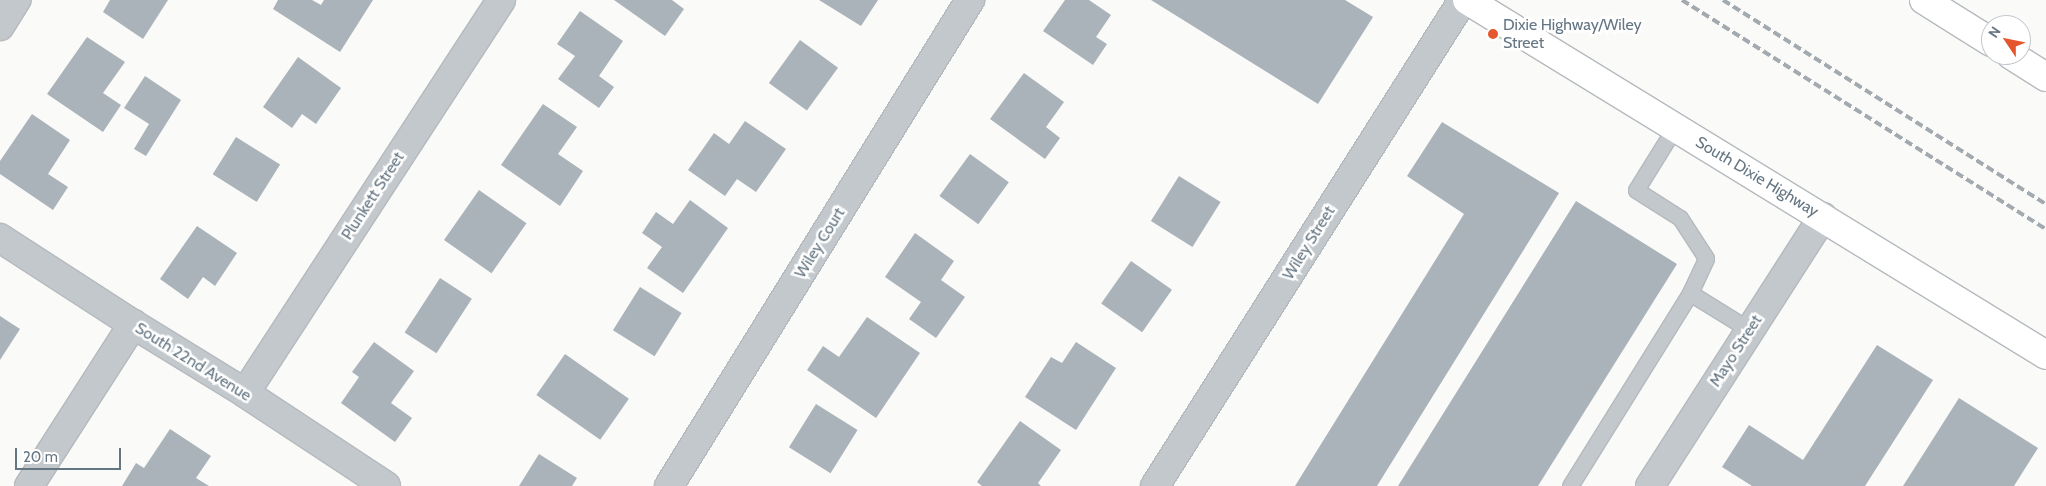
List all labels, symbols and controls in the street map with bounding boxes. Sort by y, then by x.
place label: Dixie Highway/Wiley Street [1503,15,1642,53]
north arrow [1981,15,2031,65]
text: N [1984,23,2005,41]
marker: Dixie Highway/Wiley Street [1487,28,1499,40]
street label: South Dixie Highway [1692,133,1822,221]
street label: Plunkett Street [338,149,408,243]
street label: Wiley Street [1279,203,1339,283]
street label: Wiley Court [791,204,849,282]
street label: Mayo Street [1706,312,1766,390]
street label: South 22nd Avenue [131,319,255,405]
scale bar [18,438,124,470]
text: 20 m [23,448,58,466]

